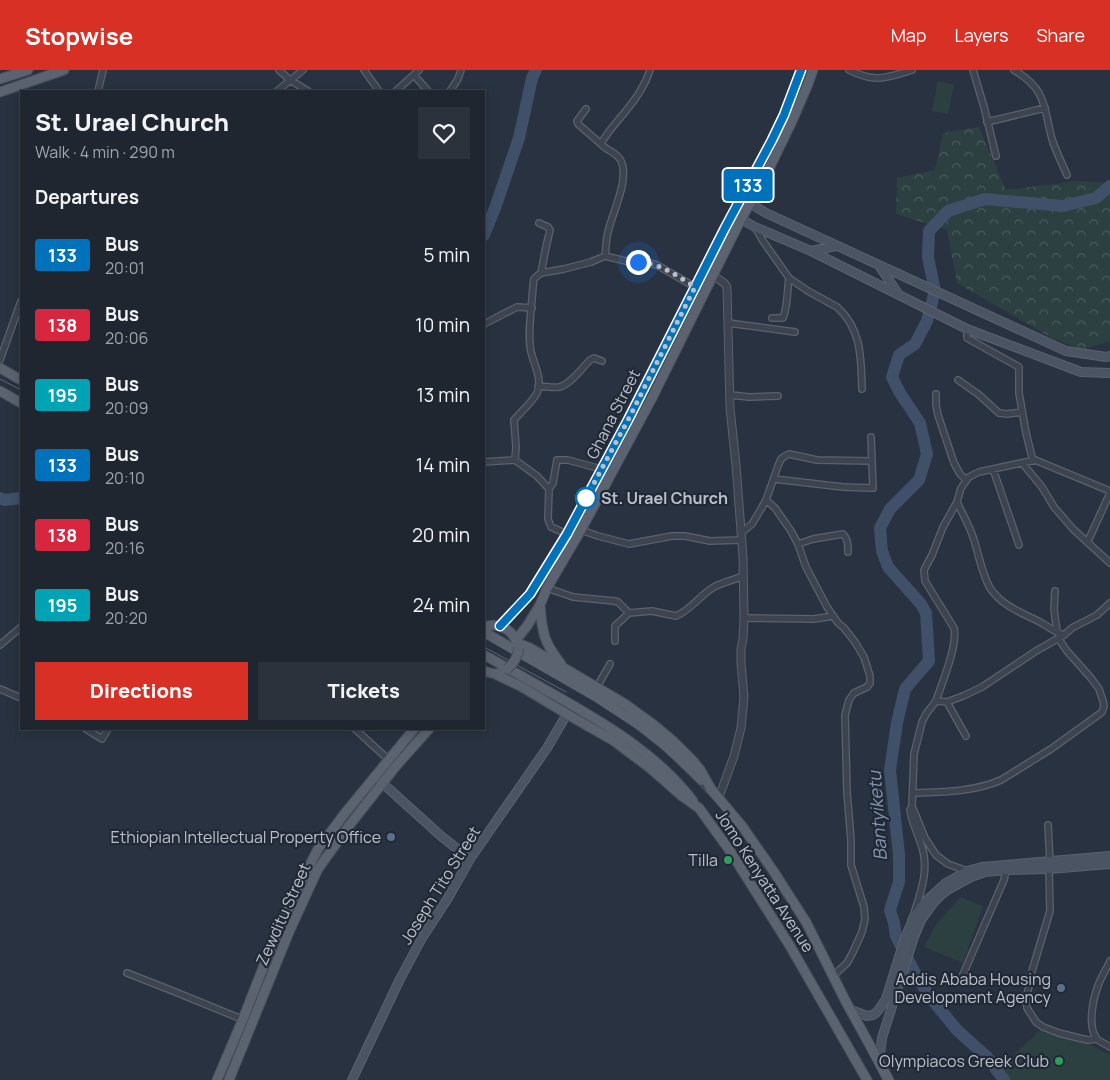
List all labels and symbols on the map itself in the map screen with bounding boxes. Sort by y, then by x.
line badge: 133 [719,169,777,201]
your location [626,250,651,275]
street label: Ghana Street [581,365,645,463]
marker: St. Urael Church [575,487,597,509]
place label: St. Urael Church [601,487,728,509]
water label: Bantyiketu [862,769,892,862]
street label: Jomo Kenyatta Avenue [711,805,819,957]
street label: Joseph Tito Street [395,822,485,948]
place label: Ethiopian Intellectual Property Office [111,826,381,848]
marker: Ethiopian Intellectual Property Office [385,831,397,843]
place label: Tilla [688,849,718,871]
marker: Tilla [722,854,734,866]
street label: Zewditu Street [251,859,315,969]
place label: Addis Ababa Housing Development Agency [895,968,1052,1008]
marker: Addis Ababa Housing Development Agency [1055,982,1067,994]
place label: Olympiacos Greek Club [879,1050,1049,1072]
marker: Olympiacos Greek Club [1053,1055,1065,1067]

